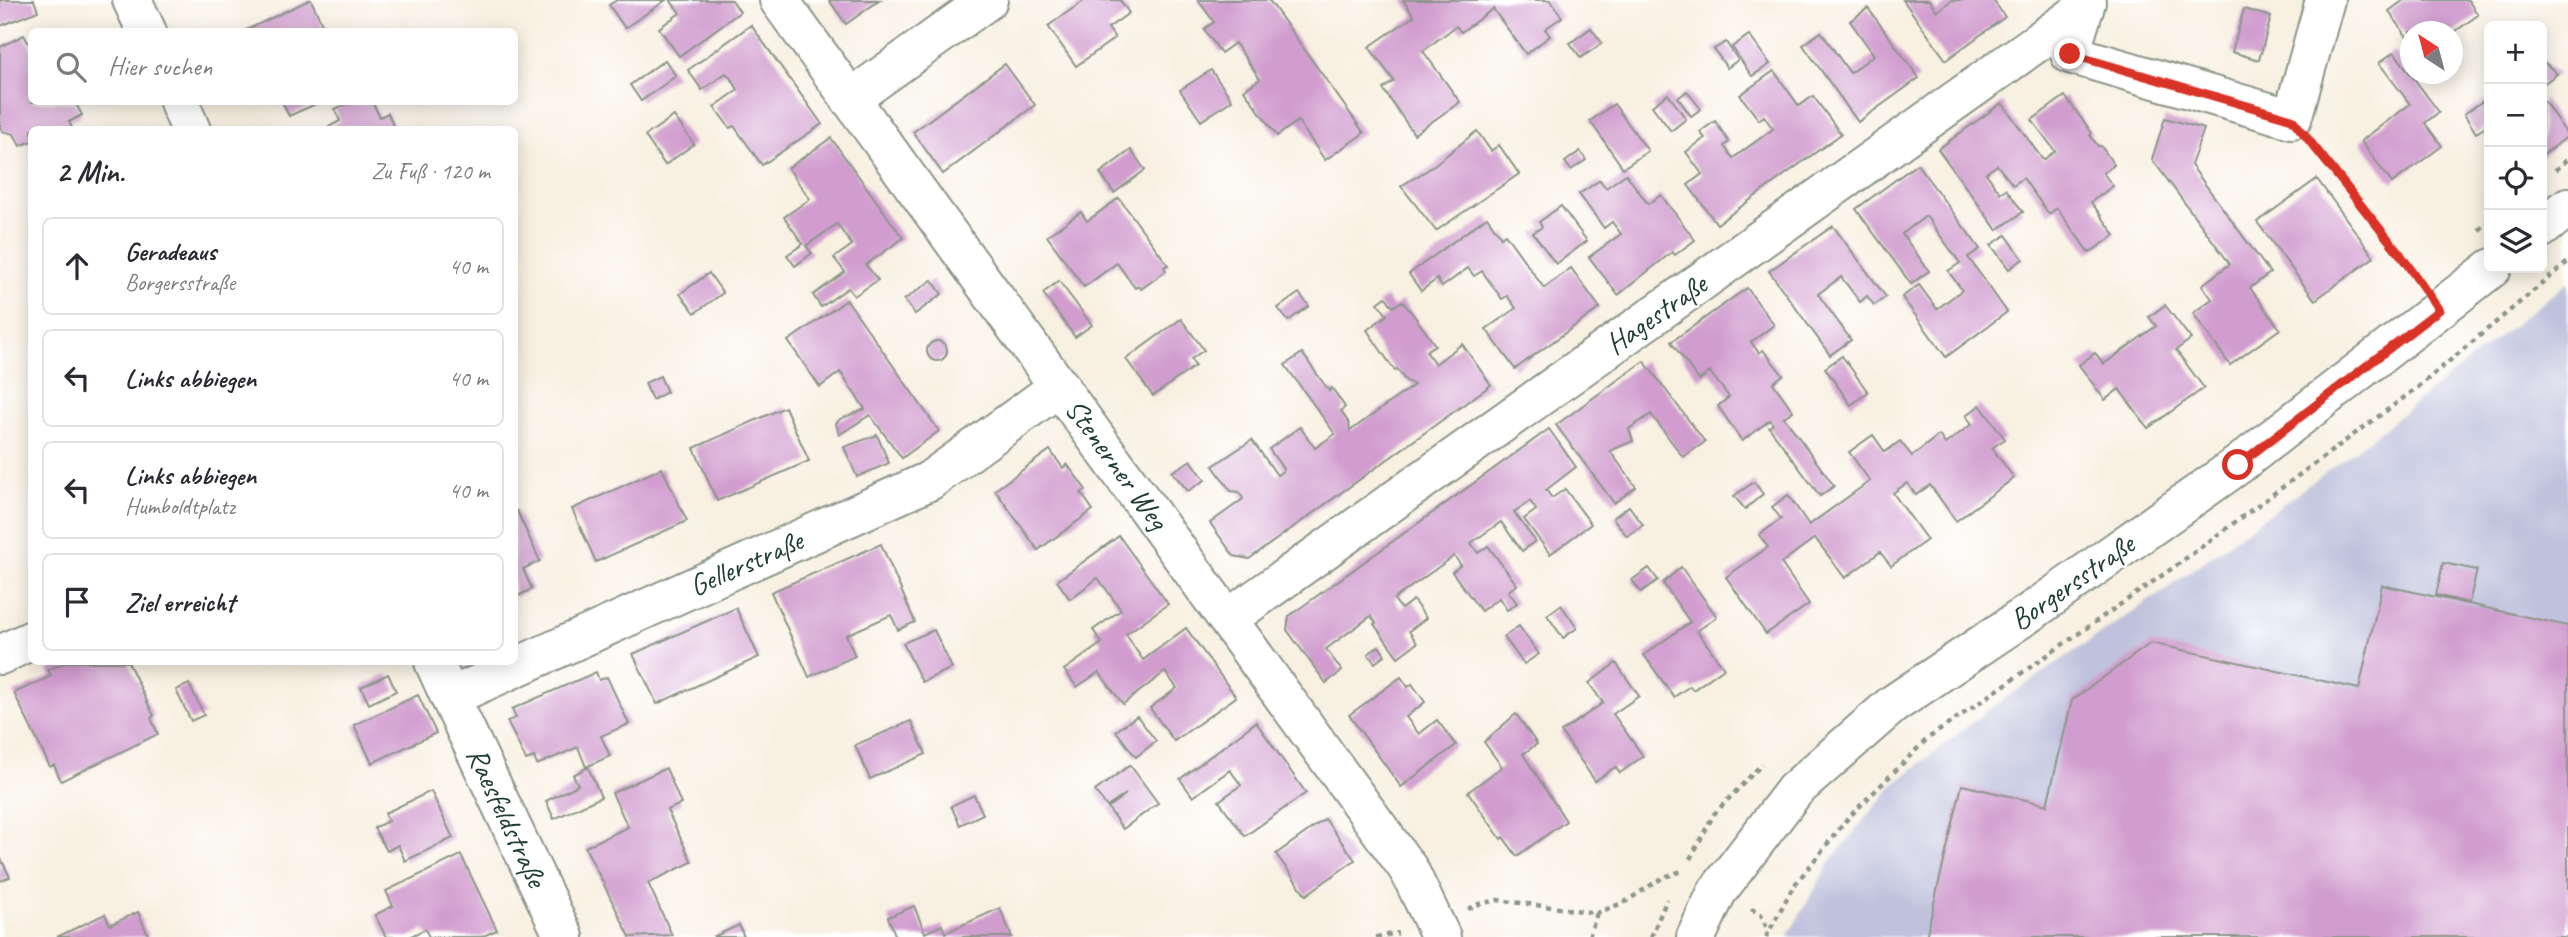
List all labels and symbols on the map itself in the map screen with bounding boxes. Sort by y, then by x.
north arrow [2400,21,2463,84]
route end [2054,38,2085,69]
street label: Hagestraße [1598,264,1716,363]
street label: Stenerner Weg [1057,391,1179,539]
route start [2222,449,2253,480]
street label: Gellerstraße [683,520,811,605]
street label: Borgersstraße [2002,524,2143,639]
street label: Raesfeldstraße [458,741,557,895]

